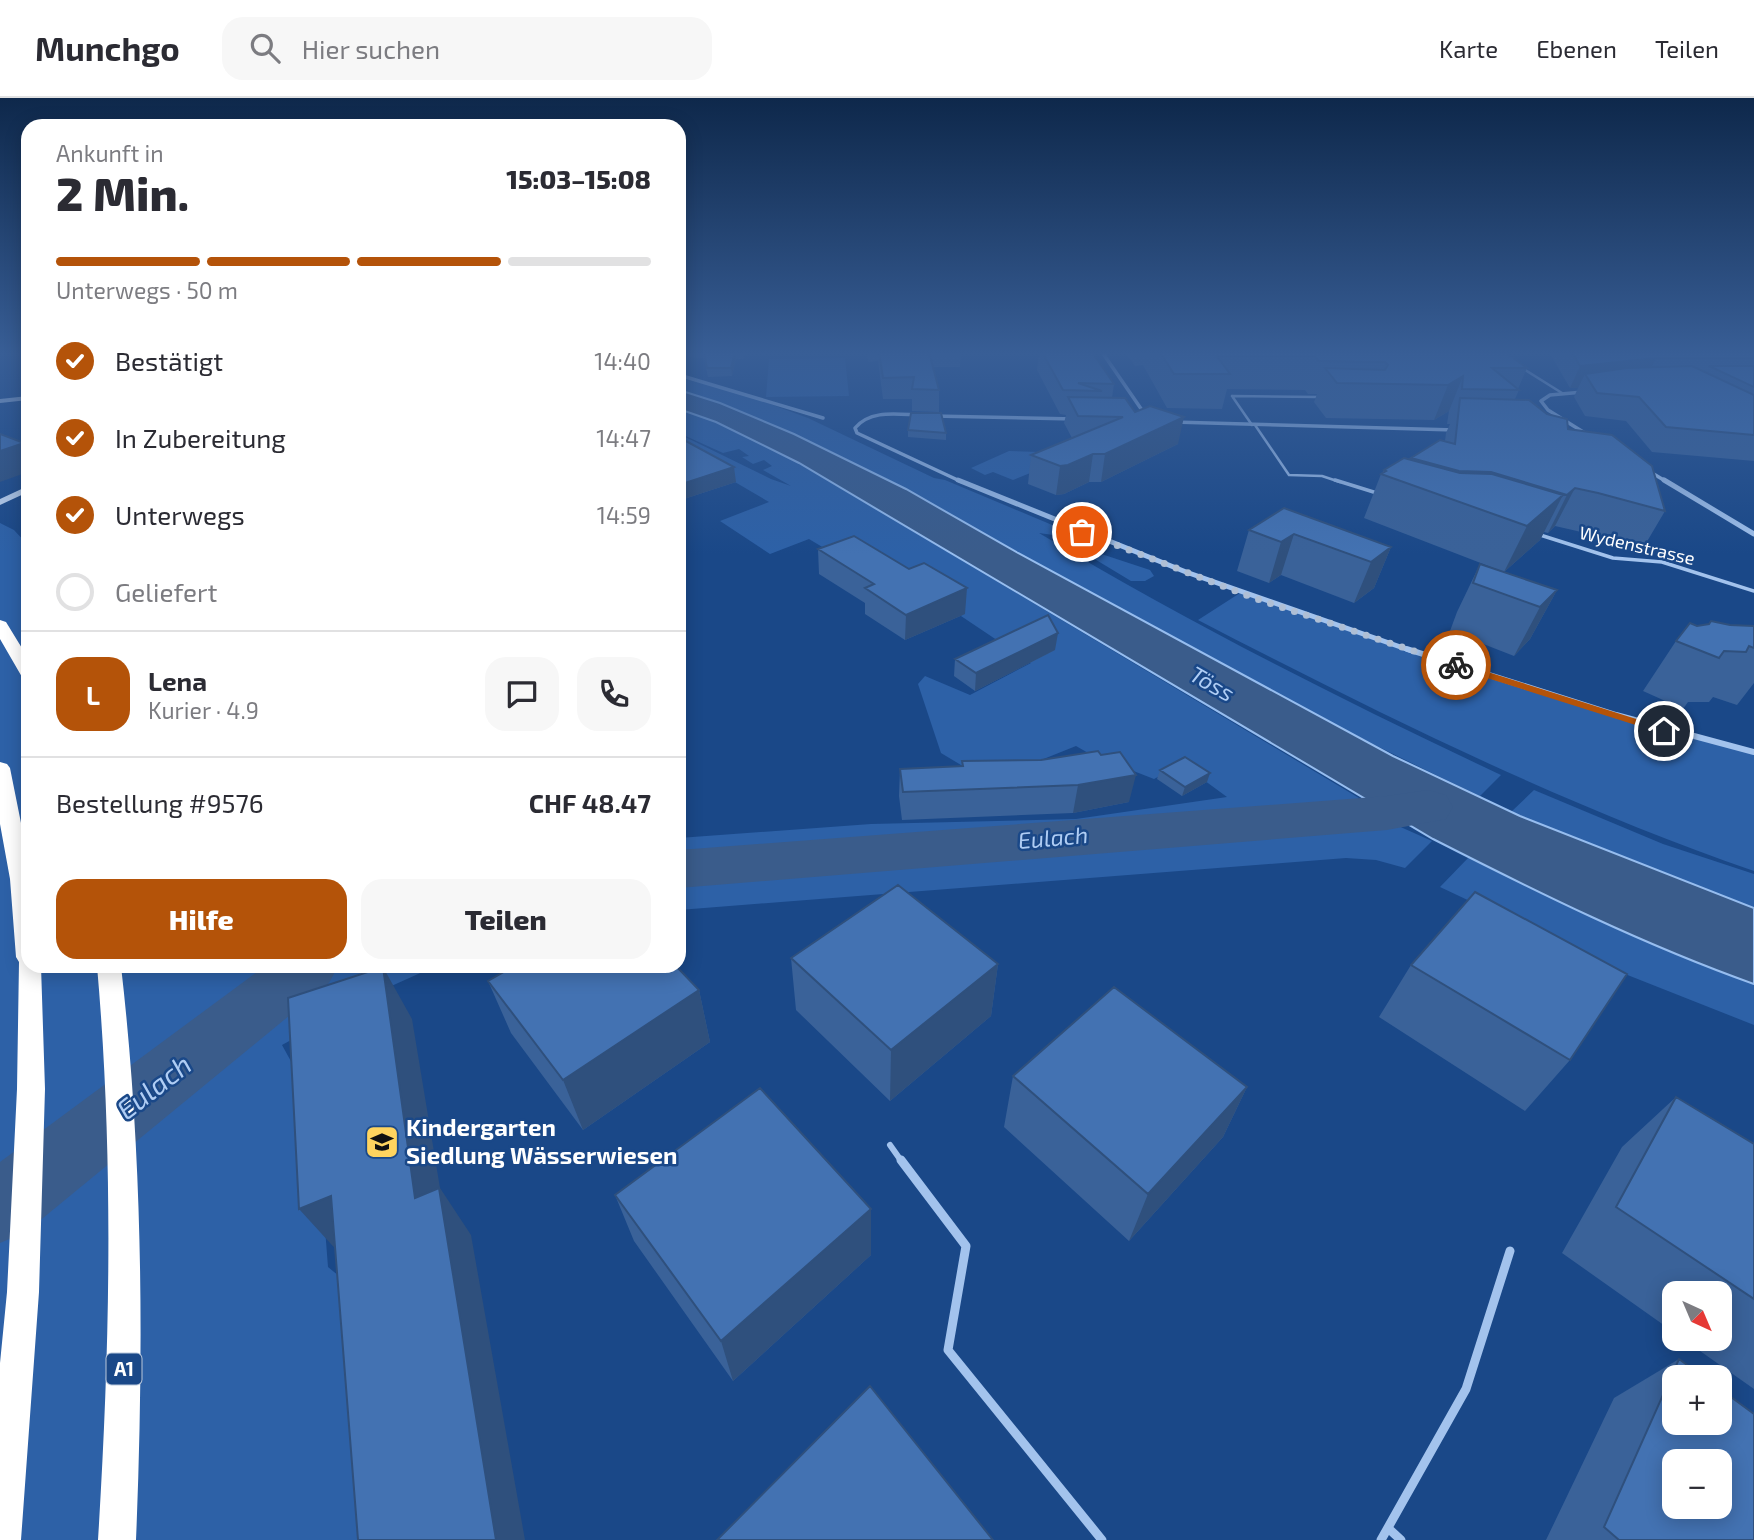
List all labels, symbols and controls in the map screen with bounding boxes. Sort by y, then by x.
search box [222,17,712,80]
text: Munchgo [35,28,180,68]
icon: search [246,29,284,67]
text: Hier suchen [302,33,440,64]
text: Karte [1439,34,1498,63]
text: Ebenen [1536,34,1617,63]
text: Teilen [1655,34,1719,63]
text: Ankunft in [56,139,164,167]
text: 15:03–15:08 [506,163,651,194]
text: 2 Min. [56,165,189,220]
text: Unterwegs · 50 m [56,276,238,304]
icon: check [56,342,94,380]
text: Bestätigt [115,345,223,376]
text: 14:40 [594,347,651,375]
icon: check [56,419,94,457]
text: In Zubereitung [115,422,286,453]
text: 14:47 [596,424,651,452]
icon: check [56,496,94,534]
text: Unterwegs [115,499,245,530]
text: 14:59 [597,501,651,529]
pin [1052,502,1112,562]
icon: bag [1063,513,1101,551]
street label: Wydenstrasse [1577,521,1697,569]
text: Geliefert [115,576,217,607]
courier [1421,630,1491,700]
icon: bike [1437,646,1475,684]
button: chat [485,657,559,731]
button: phone [577,657,651,731]
water label: Töss [1185,659,1240,707]
text: Lena [148,665,207,696]
text: L [86,679,100,710]
text: Kurier · 4.9 [148,696,259,724]
pin [1634,701,1694,761]
icon: home [1645,712,1683,750]
text: Bestellung #9576 [56,787,264,818]
text: CHF 48.47 [529,787,651,818]
water label: Eulach [1017,820,1089,854]
button: Hilfe [56,879,347,959]
button: Teilen [361,879,651,959]
water label: Eulach [109,1047,198,1126]
place label: Kindergarten Siedlung Wässerwiesen [406,1112,677,1169]
school or university icon: Kindergarten Siedlung Wässerwiesen [363,1123,401,1161]
north arrow [1662,1281,1732,1351]
map controls [1662,1281,1732,1519]
road number: A1 [106,1354,142,1385]
button: + [1662,1365,1732,1435]
button: − [1662,1449,1732,1519]

